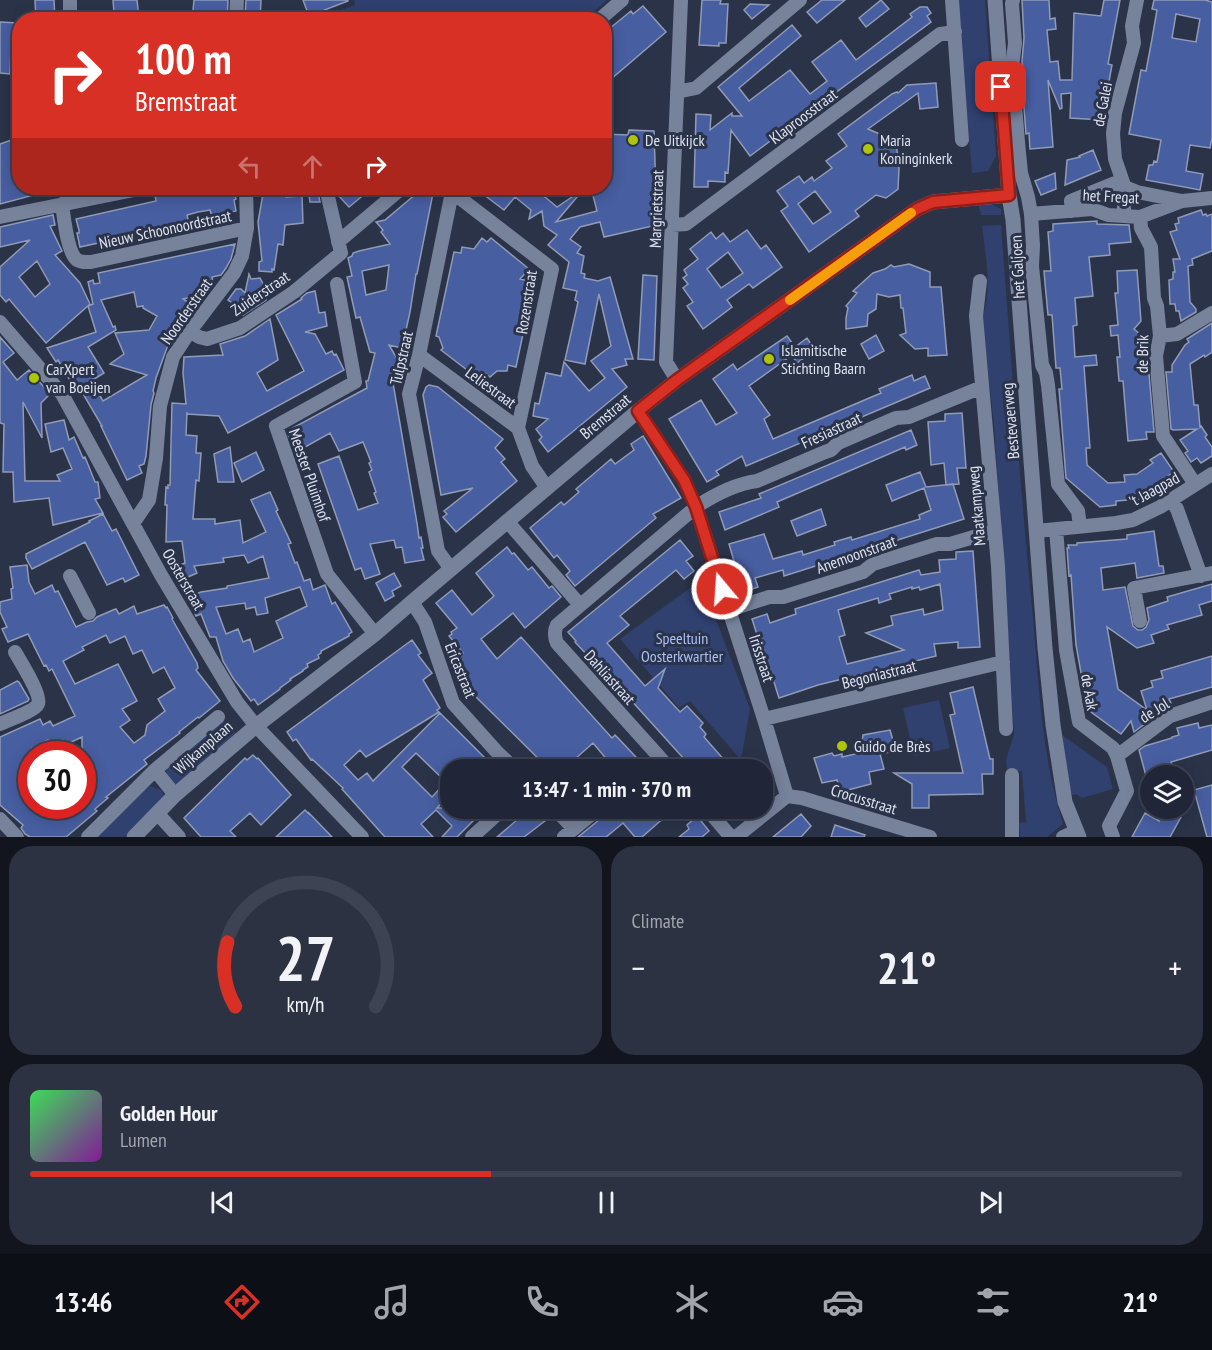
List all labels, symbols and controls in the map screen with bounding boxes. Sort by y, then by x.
text: 100 m [135,31,232,86]
icon: right [36,36,114,114]
pin [975,61,1026,112]
icon: arrive [984,70,1017,103]
street label: de Galei [1088,80,1116,128]
text: Bremstraat [135,84,237,118]
street label: Klaproosstraat [765,84,841,148]
place label: De Uitkijck [645,130,705,150]
place label: Maria Koninginkerk [880,130,953,168]
marker: De Uitkijck [626,133,640,147]
marker: Maria Koninginkerk [861,142,875,156]
icon: left [233,150,266,183]
icon: ahead [296,150,329,183]
icon: right [359,150,392,183]
street label: Margrietstraat [645,169,667,248]
street label: het Fregat [1082,185,1140,207]
street label: Nieuw Schoonoordstraat [97,205,234,253]
street label: het Galjoen [1005,235,1029,299]
street label: Zuiderstraat [227,266,294,320]
street label: Rozenstraat [511,268,541,335]
street label: Noorderstraat [156,274,216,348]
street label: Tulpstraat [385,328,417,387]
street label: de Brik [1132,334,1152,373]
place label: Islamitische Stichting Baarn [781,340,865,378]
marker: Islamitische Stichting Baarn [762,352,776,366]
place label: CarXpert van Boeijen [46,359,111,397]
street label: Leliestraat [462,362,521,412]
marker: CarXpert van Boeijen [27,371,41,385]
street label: Bestevaerweg [997,382,1023,460]
street label: Bremstraat [575,389,635,443]
street label: Fresiastraat [798,407,865,453]
street label: Meester Pluimhof [285,426,336,525]
street label: Maatkampweg [963,465,989,547]
street label: 't Jaagpad [1125,467,1183,511]
street label: Anemoonstraat [813,530,899,578]
street label: Oosterstraat [158,545,210,614]
position arrow [690,557,754,621]
park label: Speeltuin Oosterkwartier [641,628,724,666]
street label: Irisstraat [745,632,779,685]
street label: Ericastraat [441,639,481,701]
street label: Dahliastraat [580,645,640,709]
street label: Begoniastraat [840,655,919,693]
street label: de Aak [1077,672,1103,713]
street label: de Jol [1135,693,1173,727]
street label: Wijkamplaan [170,716,236,778]
place label: Guido de Brès [854,736,930,756]
marker: Guido de Brès [835,739,849,753]
speed limit sign: 30 [18,741,96,819]
map controls [1140,765,1194,819]
button: layers [1140,765,1194,819]
text: 13:47 · 1 min · 370 m [522,775,691,803]
street label: Crocusstraat [829,780,900,819]
text: Climate [632,908,684,934]
text: 27 [275,917,335,998]
text: 21° [877,938,936,996]
text: − [632,946,645,989]
text: + [1168,946,1182,989]
text: km/h [286,991,324,1019]
text: Golden Hour [120,1099,218,1127]
text: Lumen [120,1127,167,1153]
icon: previous [206,1186,239,1219]
icon: pause [590,1186,623,1219]
icon: next [974,1186,1007,1219]
icon: directions [221,1281,263,1323]
icon: music [371,1281,413,1323]
icon: phone [521,1281,563,1323]
icon: climate [671,1281,713,1323]
icon: car [822,1281,864,1323]
icon: filters [972,1281,1014,1323]
text: 13:46 [54,1285,113,1319]
text: 21° [1122,1285,1158,1319]

